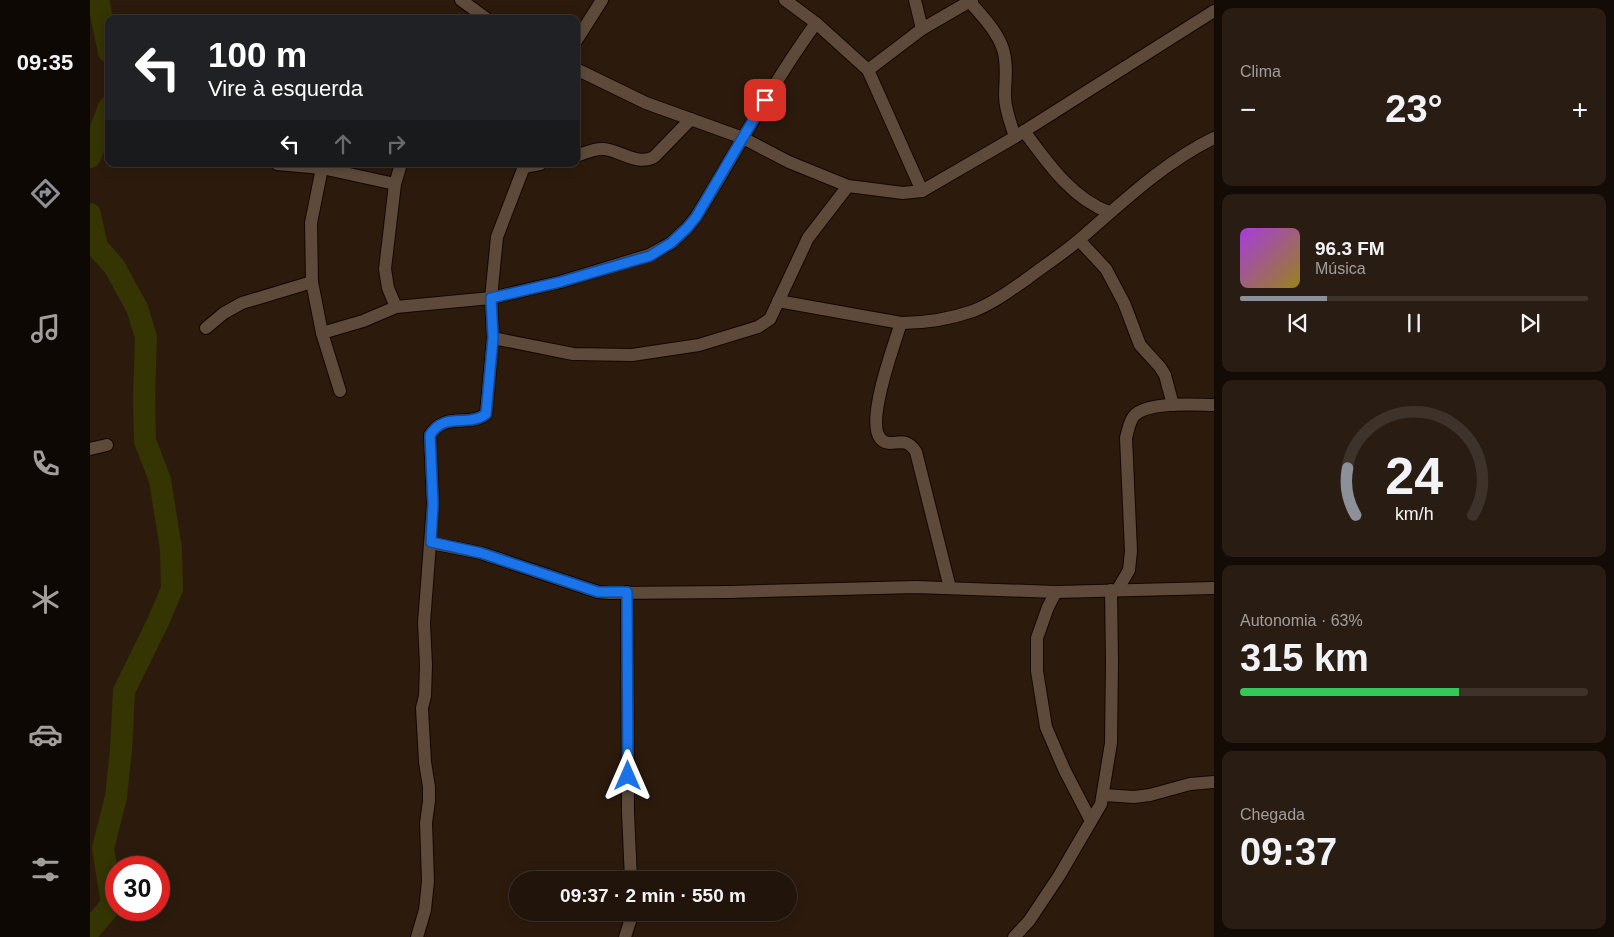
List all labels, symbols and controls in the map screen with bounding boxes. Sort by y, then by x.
icon: left [125,35,190,100]
text: 100 m [208,35,307,74]
text: 09:35 [17,50,73,75]
text: Clima [1240,63,1281,80]
text: Vire à esquerda [208,76,363,101]
pin [744,79,786,121]
icon: arrive [751,86,779,114]
text: 23° [1385,88,1443,130]
text: − [1240,94,1256,125]
text: + [1572,94,1588,125]
icon: left [276,130,304,158]
icon: ahead [329,130,357,158]
icon: right [382,130,410,158]
icon: directions [28,176,63,211]
text: 96.3 FM [1315,238,1385,259]
text: Música [1315,260,1366,277]
icon: previous [1284,309,1312,337]
icon: pause [1400,309,1428,337]
icon: next [1516,309,1544,337]
icon: music [28,311,63,346]
icon: phone [28,446,63,481]
text: 24 [1385,447,1443,505]
text: km/h [1395,504,1433,524]
icon: climate [28,582,63,617]
text: Autonomia · 63% [1240,612,1363,629]
text: 315 km [1240,637,1369,679]
icon: car [28,717,63,752]
position arrow [601,749,653,801]
text: Chegada [1240,806,1305,823]
text: 09:37 [1240,831,1337,873]
icon: filters [28,852,63,887]
speed limit sign: 30 [105,856,170,921]
text: 09:37 · 2 min · 550 m [560,885,746,906]

